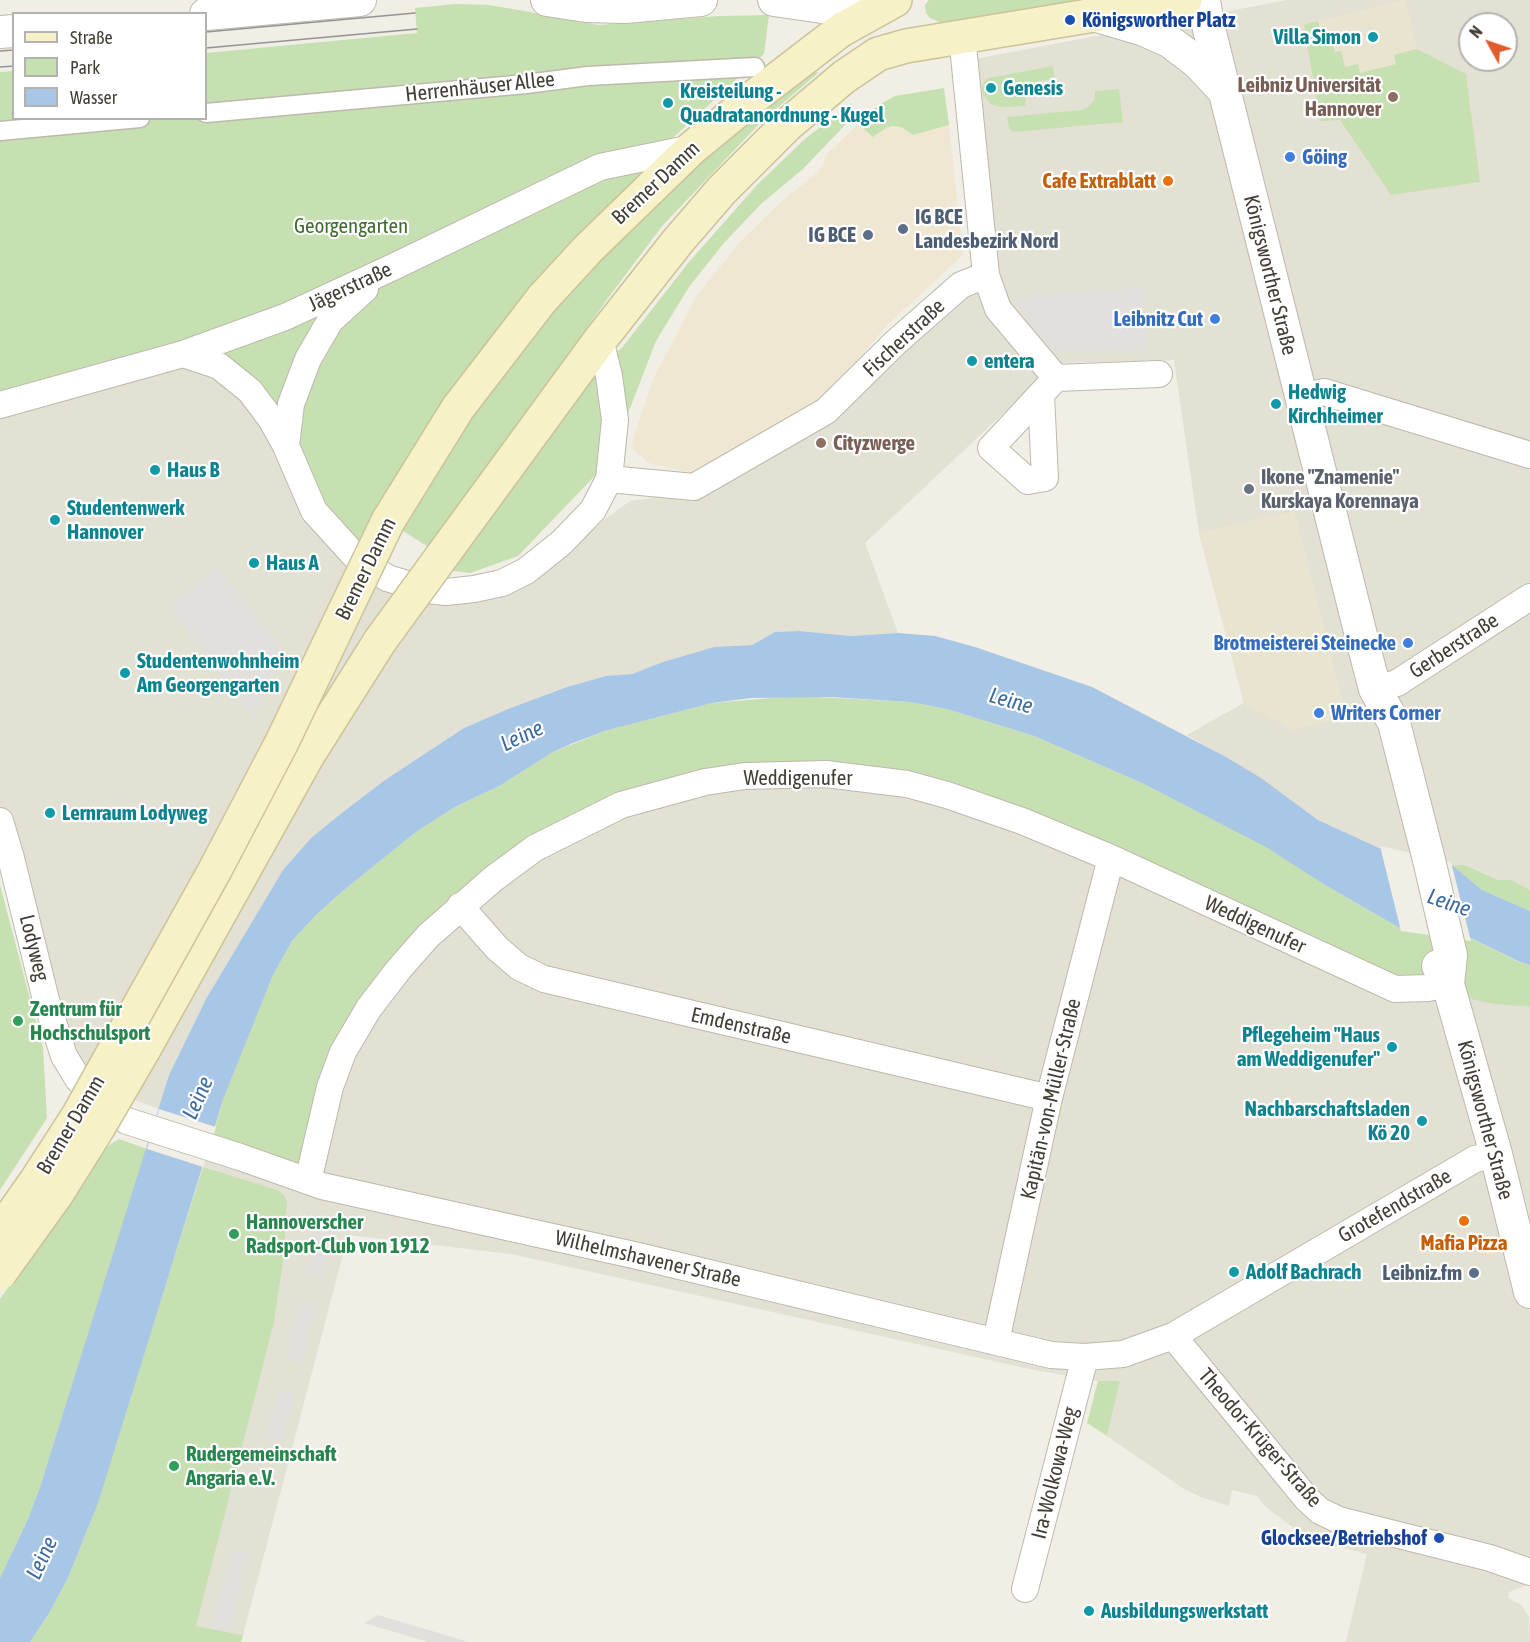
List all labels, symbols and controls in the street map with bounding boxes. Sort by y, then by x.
place label: Königsworther Platz [1082,7,1235,33]
legend [12,12,207,120]
north arrow [1458,12,1518,72]
marker: Königsworther Platz [1063,13,1077,27]
text: N [1466,22,1486,41]
place label: Villa Simon [1273,24,1361,50]
text: Straße [70,27,113,48]
marker: Villa Simon [1366,30,1380,44]
text: Park [70,57,100,78]
street label: Herrenhäuser Allee [404,67,556,107]
place label: Leibniz Universität Hannover [1237,72,1381,122]
place label: Genesis [1003,75,1063,101]
place label: Kreisteilung - Quadratanordnung - Kugel [680,78,884,128]
marker: Genesis [984,81,998,95]
text: Wasser [70,87,117,108]
marker: Leibniz Universität Hannover [1386,90,1400,104]
marker: Kreisteilung - Quadratanordnung - Kugel [661,96,675,110]
street label: Bremer Damm [607,136,705,230]
place label: Göing [1302,144,1347,170]
marker: Göing [1283,150,1297,164]
place label: Cafe Extrablatt [1042,168,1156,194]
marker: Cafe Extrablatt [1161,174,1175,188]
street label: Königsworther Straße [1238,192,1302,358]
place label: IG BCE Landesbezirk Nord [915,204,1059,254]
park label: Georgengarten [294,213,408,239]
place label: IG BCE [808,222,856,248]
marker: IG BCE Landesbezirk Nord [896,222,910,236]
marker: IG BCE [861,228,875,242]
street label: Jägerstraße [304,257,396,317]
street label: Fischerstraße [858,294,950,382]
place label: Leibnitz Cut [1113,306,1203,332]
marker: Leibnitz Cut [1208,312,1222,326]
place label: entera [984,348,1035,374]
marker: entera [965,354,979,368]
place label: Hedwig Kirchheimer [1288,379,1383,429]
marker: Hedwig Kirchheimer [1269,397,1283,411]
place label: Cityzwerge [833,430,915,456]
marker: Cityzwerge [814,436,828,450]
place label: Haus B [167,457,219,483]
marker: Haus B [148,463,162,477]
place label: Ikone "Znamenie" Kurskaya Korennaya [1261,464,1419,514]
marker: Ikone "Znamenie" Kurskaya Korennaya [1242,482,1256,496]
place label: Studentenwerk Hannover [67,495,185,545]
marker: Studentenwerk Hannover [48,513,62,527]
street label: Bremer Damm [330,514,402,624]
place label: Haus A [266,550,319,576]
marker: Haus A [247,556,261,570]
street label: Gerberstraße [1405,608,1503,684]
place label: Brotmeisterei Steinecke [1213,630,1396,656]
marker: Brotmeisterei Steinecke [1401,636,1415,650]
place label: Studentenwohnheim Am Georgengarten [137,648,299,698]
marker: Studentenwohnheim Am Georgengarten [118,666,132,680]
water label: Leine [986,682,1036,720]
place label: Writers Corner [1331,700,1441,726]
marker: Writers Corner [1312,706,1326,720]
water label: Leine [496,715,548,757]
street label: Weddigenufer [744,765,852,791]
place label: Lernraum Lodyweg [62,800,207,826]
marker: Lernraum Lodyweg [43,806,57,820]
water label: Leine [1424,883,1474,923]
street label: Weddigenufer [1200,891,1310,959]
street label: Lodyweg [14,912,54,984]
place label: Zentrum für Hochschulsport [30,996,150,1046]
street label: Kapitän-von-Müller-Straße [1016,996,1086,1202]
street label: Emdenstraße [688,1002,794,1050]
marker: Zentrum für Hochschulsport [11,1014,25,1028]
place label: Pflegeheim "Haus am Weddigenufer" [1237,1022,1380,1072]
street label: Königsworther Straße [1452,1038,1518,1202]
marker: Pflegeheim "Haus am Weddigenufer" [1385,1040,1399,1054]
street label: Bremer Damm [32,1071,110,1179]
water label: Leine [177,1072,219,1124]
place label: Nachbarschaftsladen Kö 20 [1245,1096,1410,1146]
marker: Nachbarschaftsladen Kö 20 [1415,1114,1429,1128]
street label: Grotefendstraße [1334,1163,1456,1249]
place label: Hannoverscher Radsport-Club von 1912 [246,1209,430,1259]
marker: Mafia Pizza [1457,1214,1471,1228]
street label: Wilhelmshavener Straße [553,1225,743,1293]
marker: Hannoverscher Radsport-Club von 1912 [227,1227,241,1241]
place label: Mafia Pizza [1421,1230,1507,1256]
place label: Adolf Bachrach [1246,1259,1362,1285]
place label: Leibniz.fm [1382,1260,1462,1286]
marker: Adolf Bachrach [1227,1265,1241,1279]
marker: Leibniz.fm [1467,1266,1481,1280]
street label: Theodor-Krüger-Straße [1193,1363,1327,1513]
street label: Ira-Wolkowa-Weg [1026,1404,1084,1542]
place label: Rudergemeinschaft Angaria e.V. [186,1441,336,1491]
marker: Rudergemeinschaft Angaria e.V. [167,1459,181,1473]
place label: Glocksee/Betriebshof [1261,1525,1427,1551]
marker: Glocksee/Betriebshof [1432,1531,1446,1545]
water label: Leine [21,1532,63,1584]
place label: Ausbildungswerkstatt [1101,1598,1268,1624]
marker: Ausbildungswerkstatt [1082,1604,1096,1618]

